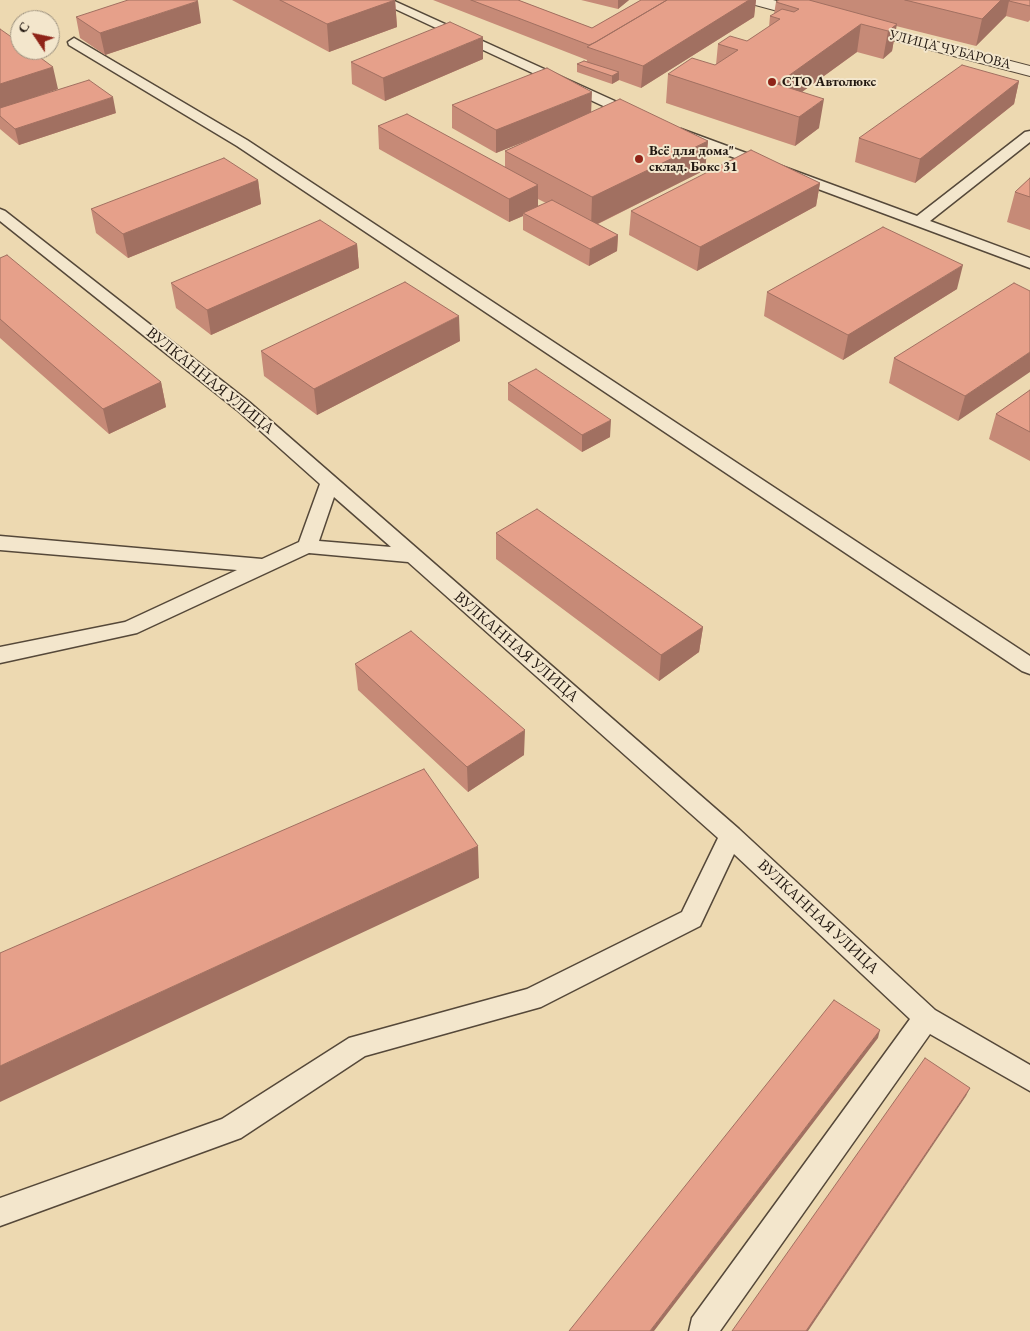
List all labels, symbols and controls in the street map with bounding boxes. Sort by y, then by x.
north arrow [10,10,60,60]
text: С [13,18,34,36]
street label: УЛИЦА ЧУБАРОВА [887,27,1013,73]
place label: СТО Автолюкс [782,74,876,90]
marker: СТО Автолюкс [766,76,778,88]
place label: Всё для дома" склад. Бокс 31 [649,143,738,176]
marker: Всё для дома" склад. Бокс 31 [633,153,645,165]
street label: ВУЛКАННАЯ УЛИЦА [142,324,278,438]
street label: ВУЛКАННАЯ УЛИЦА [450,588,582,706]
street label: ВУЛКАННАЯ УЛИЦА [753,856,883,978]

